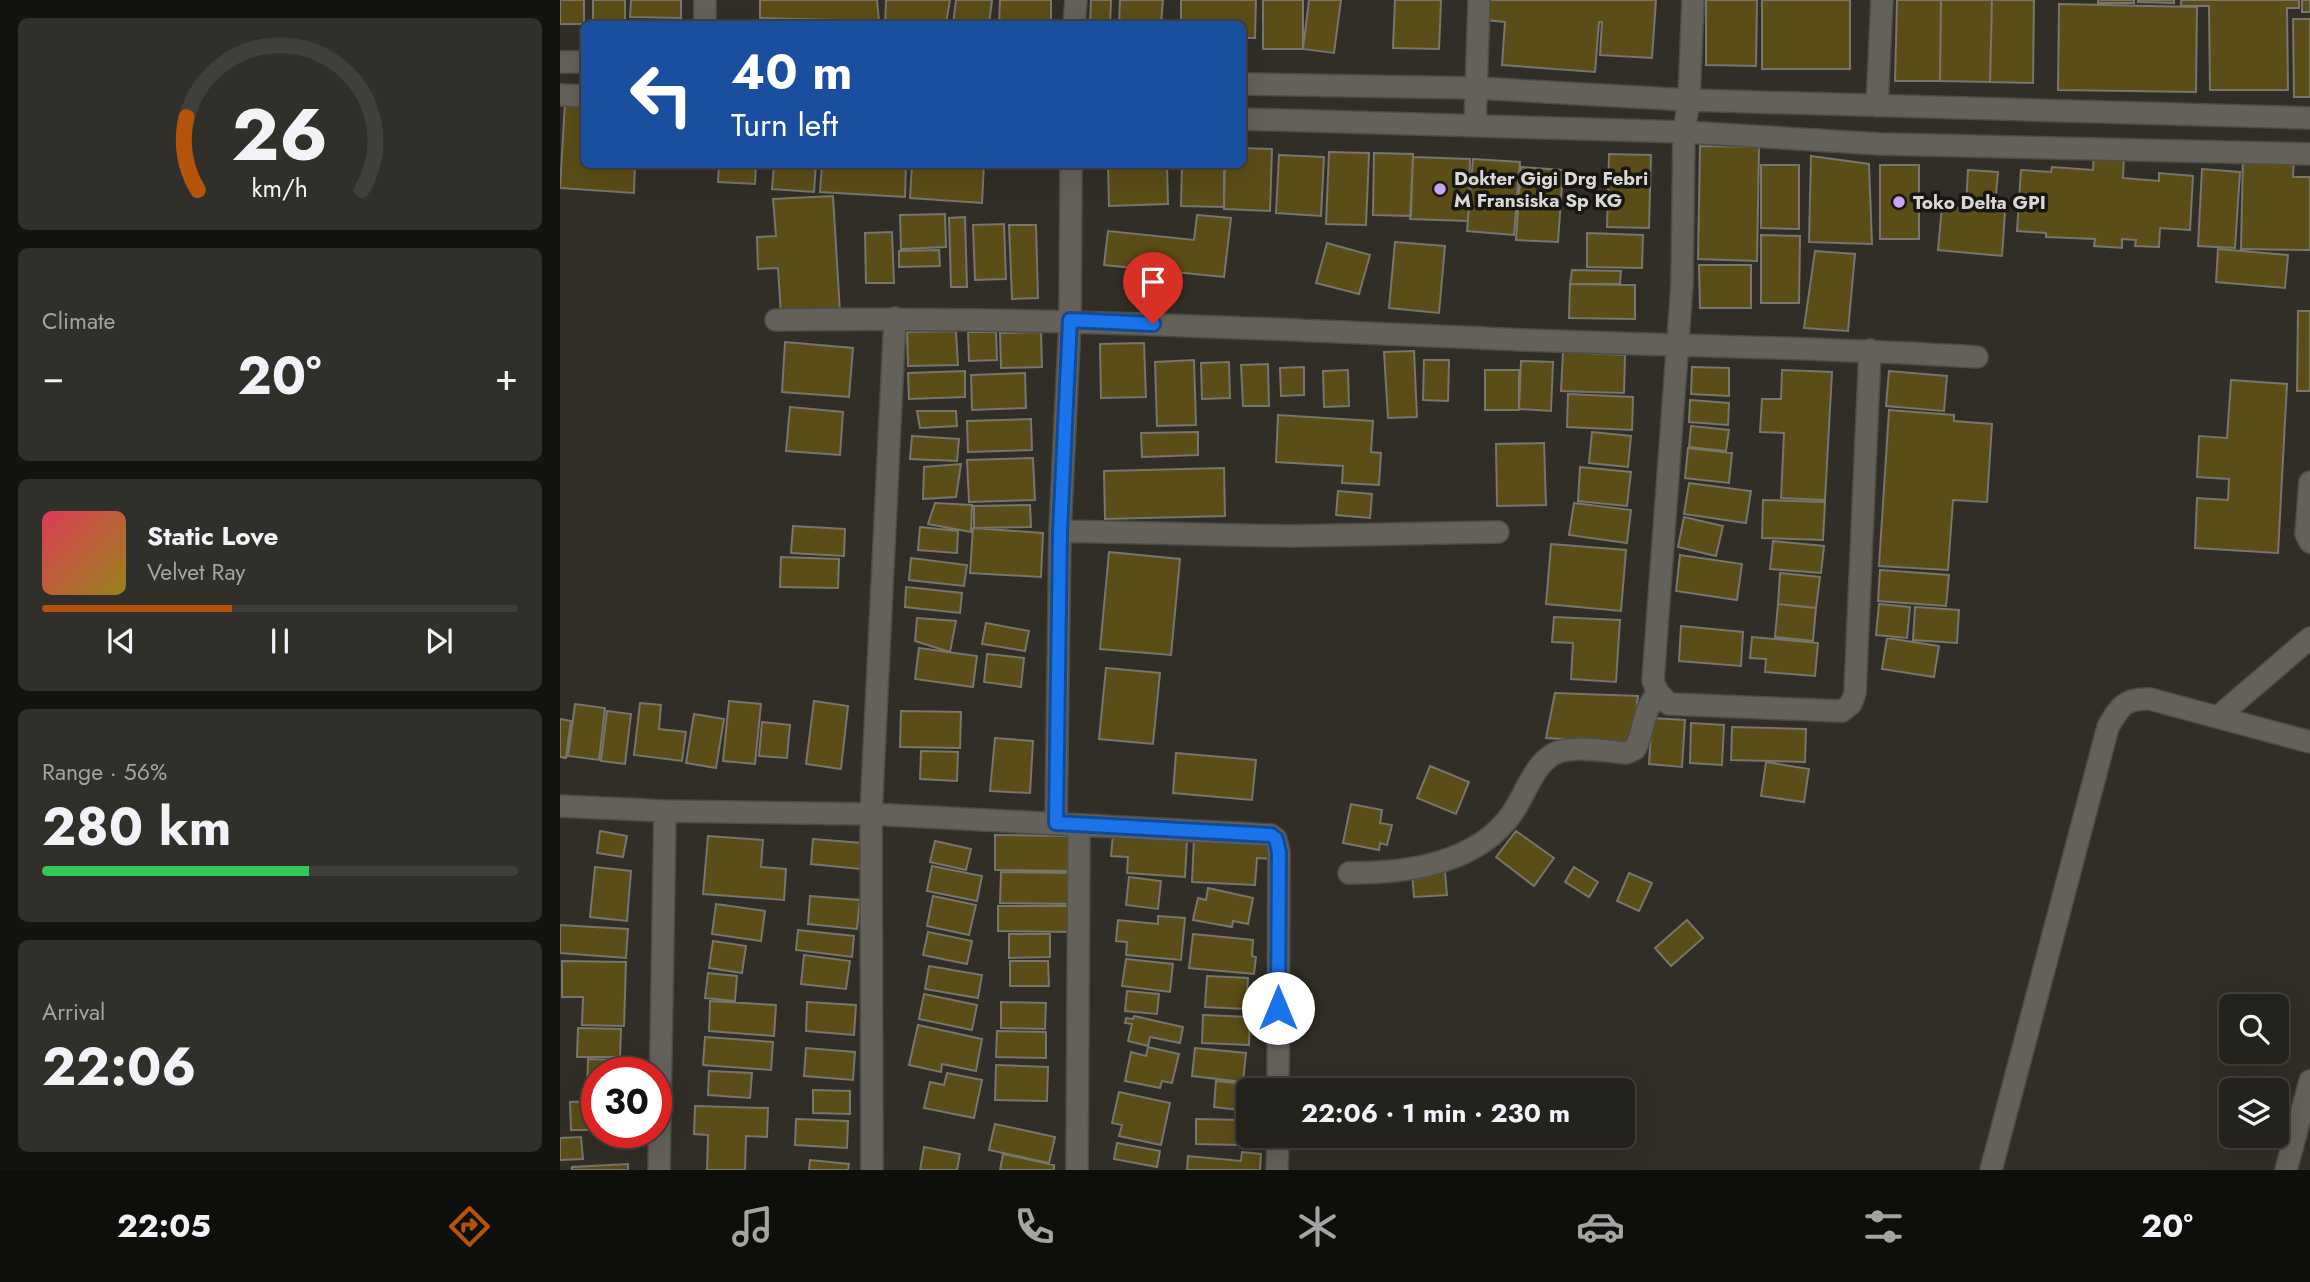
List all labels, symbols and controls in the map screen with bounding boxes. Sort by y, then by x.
text: 40 m [731,37,853,107]
icon: left [616,49,707,140]
text: 26 [232,83,328,188]
text: Turn left [731,102,838,148]
place label: Dokter Gigi Drg Febri M Fransiska Sp KG [1454,165,1648,214]
text: km/h [252,170,308,206]
marker: Dokter Gigi Drg Febri M Fransiska Sp KG [1432,181,1448,197]
place label: Toko Delta GPI [1913,189,2046,216]
marker: Toko Delta GPI [1891,194,1907,210]
pin [1123,252,1183,324]
icon: arrive [1134,263,1172,301]
text: Climate [42,304,115,338]
text: 20° [238,338,322,414]
text: − [42,349,64,404]
text: + [495,349,518,404]
text: Static Love [147,517,279,555]
text: Velvet Ray [147,555,245,589]
icon: previous [102,622,140,660]
icon: pause [261,622,299,660]
icon: next [420,622,458,660]
text: Range · 56% [42,755,167,789]
text: 280 km [42,789,231,865]
position arrow [1241,971,1315,1045]
map controls [2219,994,2289,1148]
button: search [2219,994,2289,1064]
text: Arrival [42,995,105,1029]
text: 22:06 [42,1029,196,1105]
speed limit sign: 30 [581,1057,672,1148]
button: layers [2219,1078,2289,1148]
text: 22:06 · 1 min · 230 m [1301,1094,1570,1132]
icon: directions [445,1202,494,1251]
icon: music [728,1202,777,1251]
icon: phone [1010,1202,1059,1251]
icon: climate [1293,1202,1342,1251]
icon: car [1576,1202,1625,1251]
icon: filters [1859,1202,1908,1251]
text: 22:05 [117,1203,211,1249]
text: 20° [2141,1203,2193,1249]

